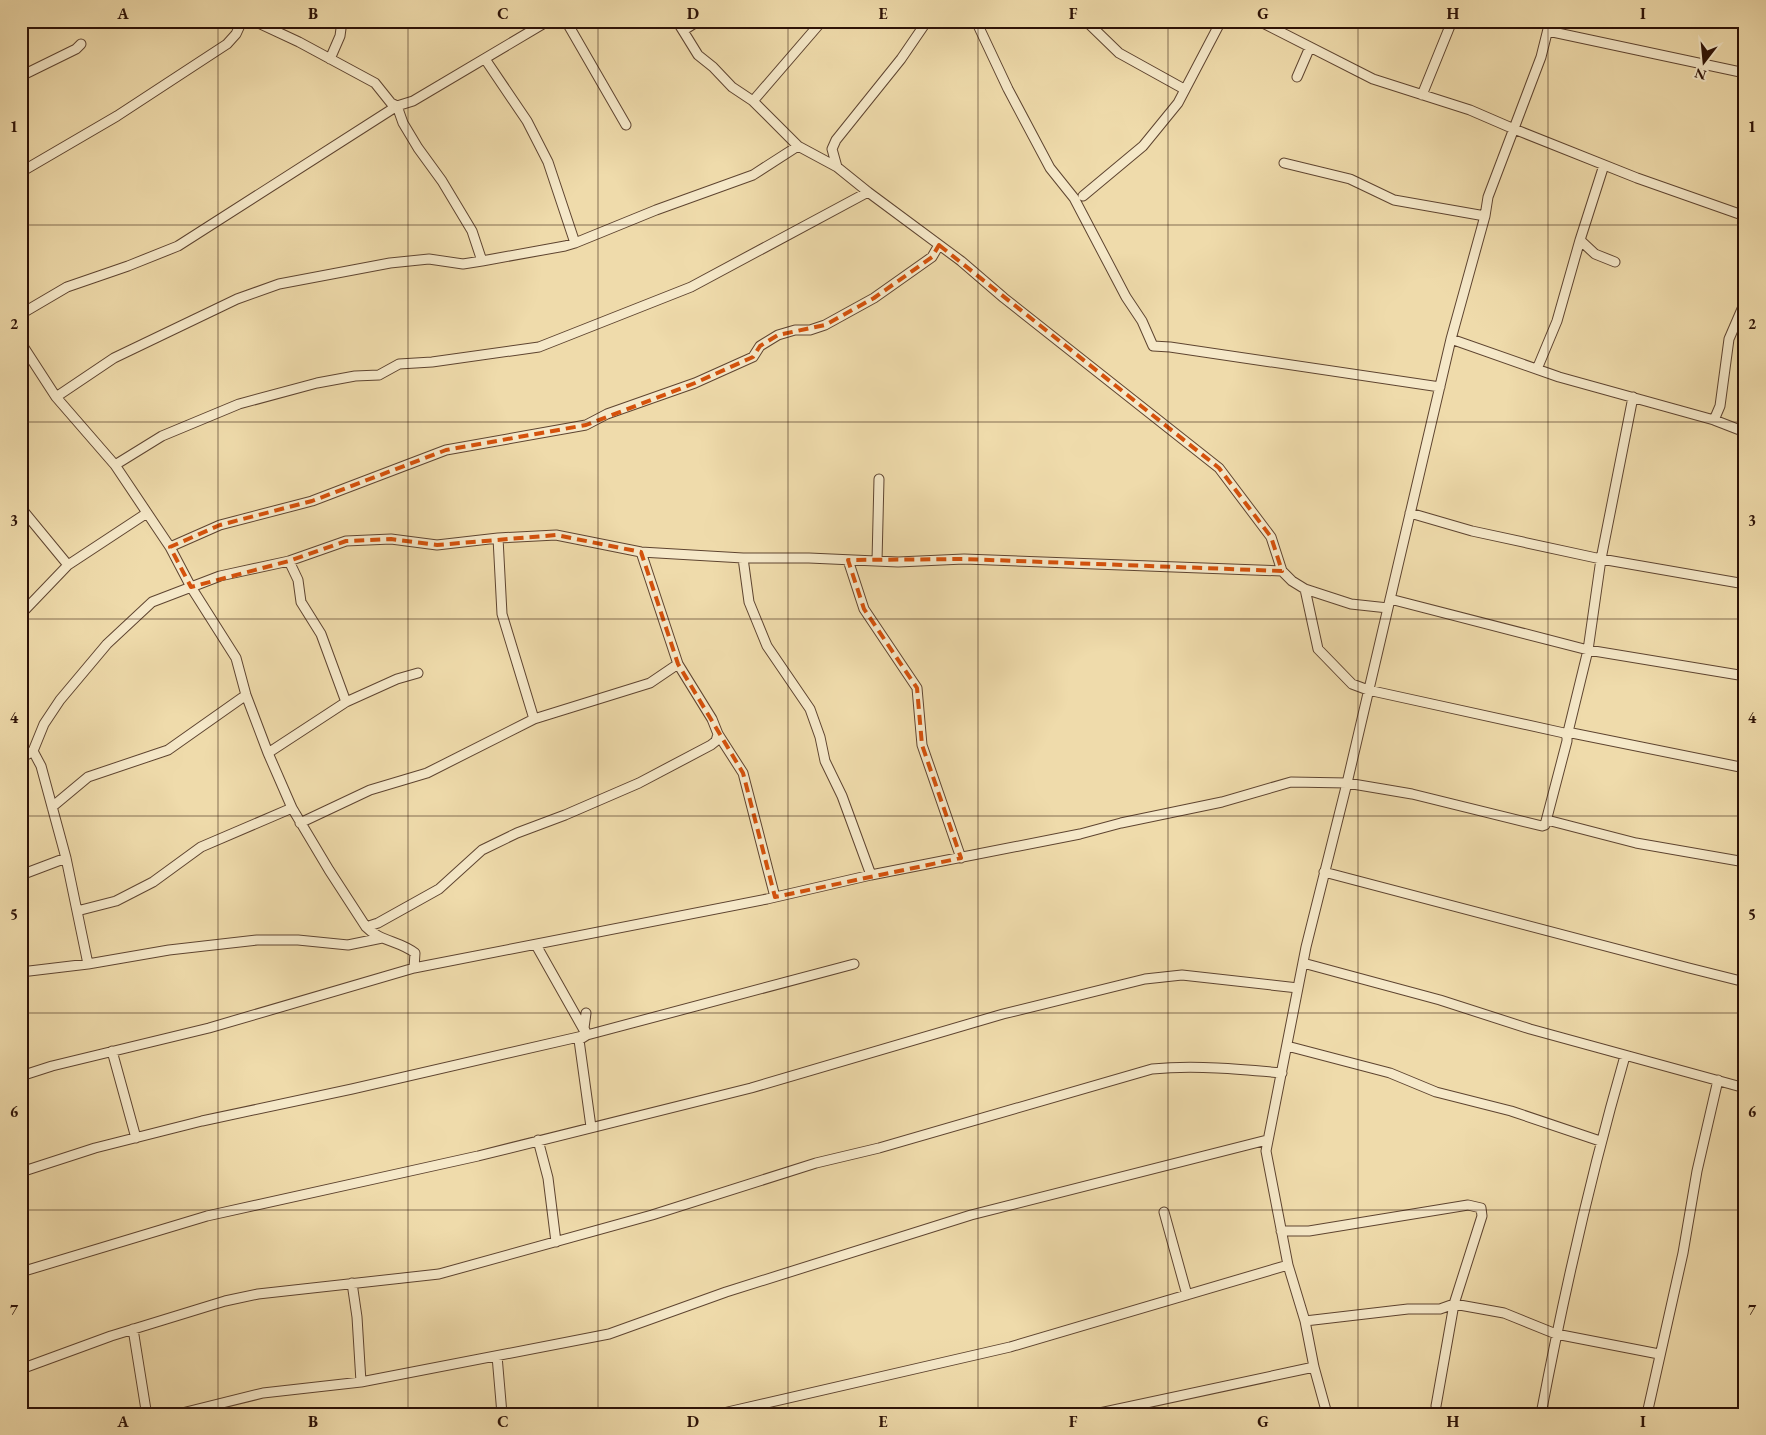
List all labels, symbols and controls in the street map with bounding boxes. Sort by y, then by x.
text: A [116,3,129,24]
text: B [308,3,318,24]
text: C [497,3,509,24]
text: D [687,3,699,24]
text: E [878,3,888,24]
text: F [1069,3,1078,24]
text: G [1257,3,1269,24]
text: H [1447,3,1460,24]
text: I [1640,3,1646,24]
north arrow [1678,38,1728,88]
text: N [1692,64,1708,85]
text: 1 [10,116,18,137]
text: 1 [1748,116,1756,137]
text: 2 [10,313,19,334]
text: 2 [1748,313,1757,334]
text: 3 [10,510,18,531]
text: 3 [1748,510,1756,531]
text: 4 [10,707,19,728]
text: 4 [1748,707,1757,728]
text: 5 [10,904,18,925]
text: 5 [1748,904,1756,925]
text: 6 [10,1101,19,1122]
text: 6 [1748,1101,1757,1122]
text: 7 [10,1299,19,1320]
text: 7 [1748,1299,1757,1320]
text: A [116,1411,129,1432]
text: B [308,1411,318,1432]
text: C [497,1411,509,1432]
text: D [687,1411,699,1432]
text: E [878,1411,888,1432]
text: F [1069,1411,1078,1432]
text: G [1257,1411,1269,1432]
text: H [1447,1411,1460,1432]
text: I [1640,1411,1646,1432]

